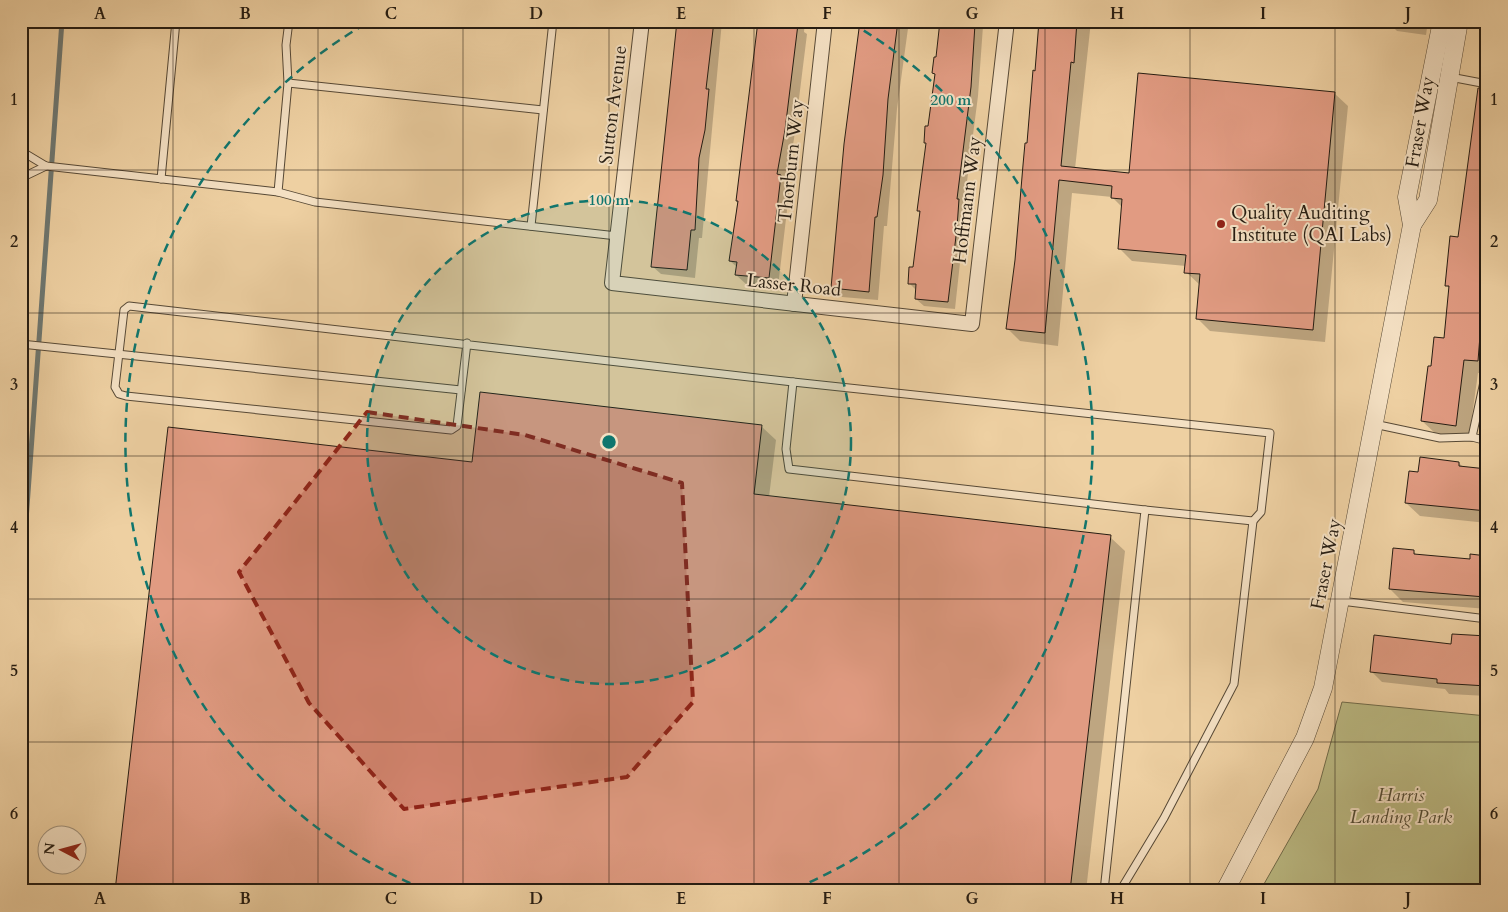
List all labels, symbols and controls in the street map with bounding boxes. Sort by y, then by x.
text: A [94,3,106,25]
text: B [239,3,251,25]
text: C [385,3,397,25]
text: D [529,3,543,25]
text: E [676,3,686,25]
text: F [822,3,832,25]
text: G [965,3,979,25]
text: H [1110,3,1124,25]
text: I [1260,3,1266,25]
text: J [1403,3,1411,25]
street label: Sutton Avenue [593,44,633,166]
street label: Fraser Way [1399,74,1441,170]
text: 1 [10,89,18,111]
text: 1 [1490,89,1498,111]
text: 200 m [931,90,972,110]
street label: Thorburn Way [772,98,810,224]
street label: Hoffmann Way [946,135,988,265]
text: 100 m [589,190,630,210]
place label: Quality Auditing Institute (QAI Labs) [1231,200,1392,248]
marker: Quality Auditing Institute (QAI Labs) [1215,218,1227,230]
text: 2 [10,231,18,253]
text: 2 [1490,231,1498,253]
street label: Lasser Road [745,267,843,303]
text: 3 [10,374,18,396]
text: 3 [1490,374,1498,396]
centre of rings [600,433,618,451]
street label: Fraser Way [1304,516,1348,612]
text: 4 [10,517,18,539]
text: 4 [1490,517,1498,539]
text: 5 [10,660,18,682]
text: 5 [1490,660,1498,682]
park label: Harris Landing Park [1350,782,1453,830]
text: 6 [10,803,18,825]
text: 6 [1490,803,1498,825]
north arrow [38,824,88,874]
text: N [39,842,60,856]
text: A [94,888,106,910]
text: B [239,888,251,910]
text: C [385,888,397,910]
text: D [529,888,543,910]
text: E [676,888,686,910]
text: F [822,888,832,910]
text: G [965,888,979,910]
text: H [1110,888,1124,910]
text: I [1260,888,1266,910]
text: J [1403,888,1411,910]

